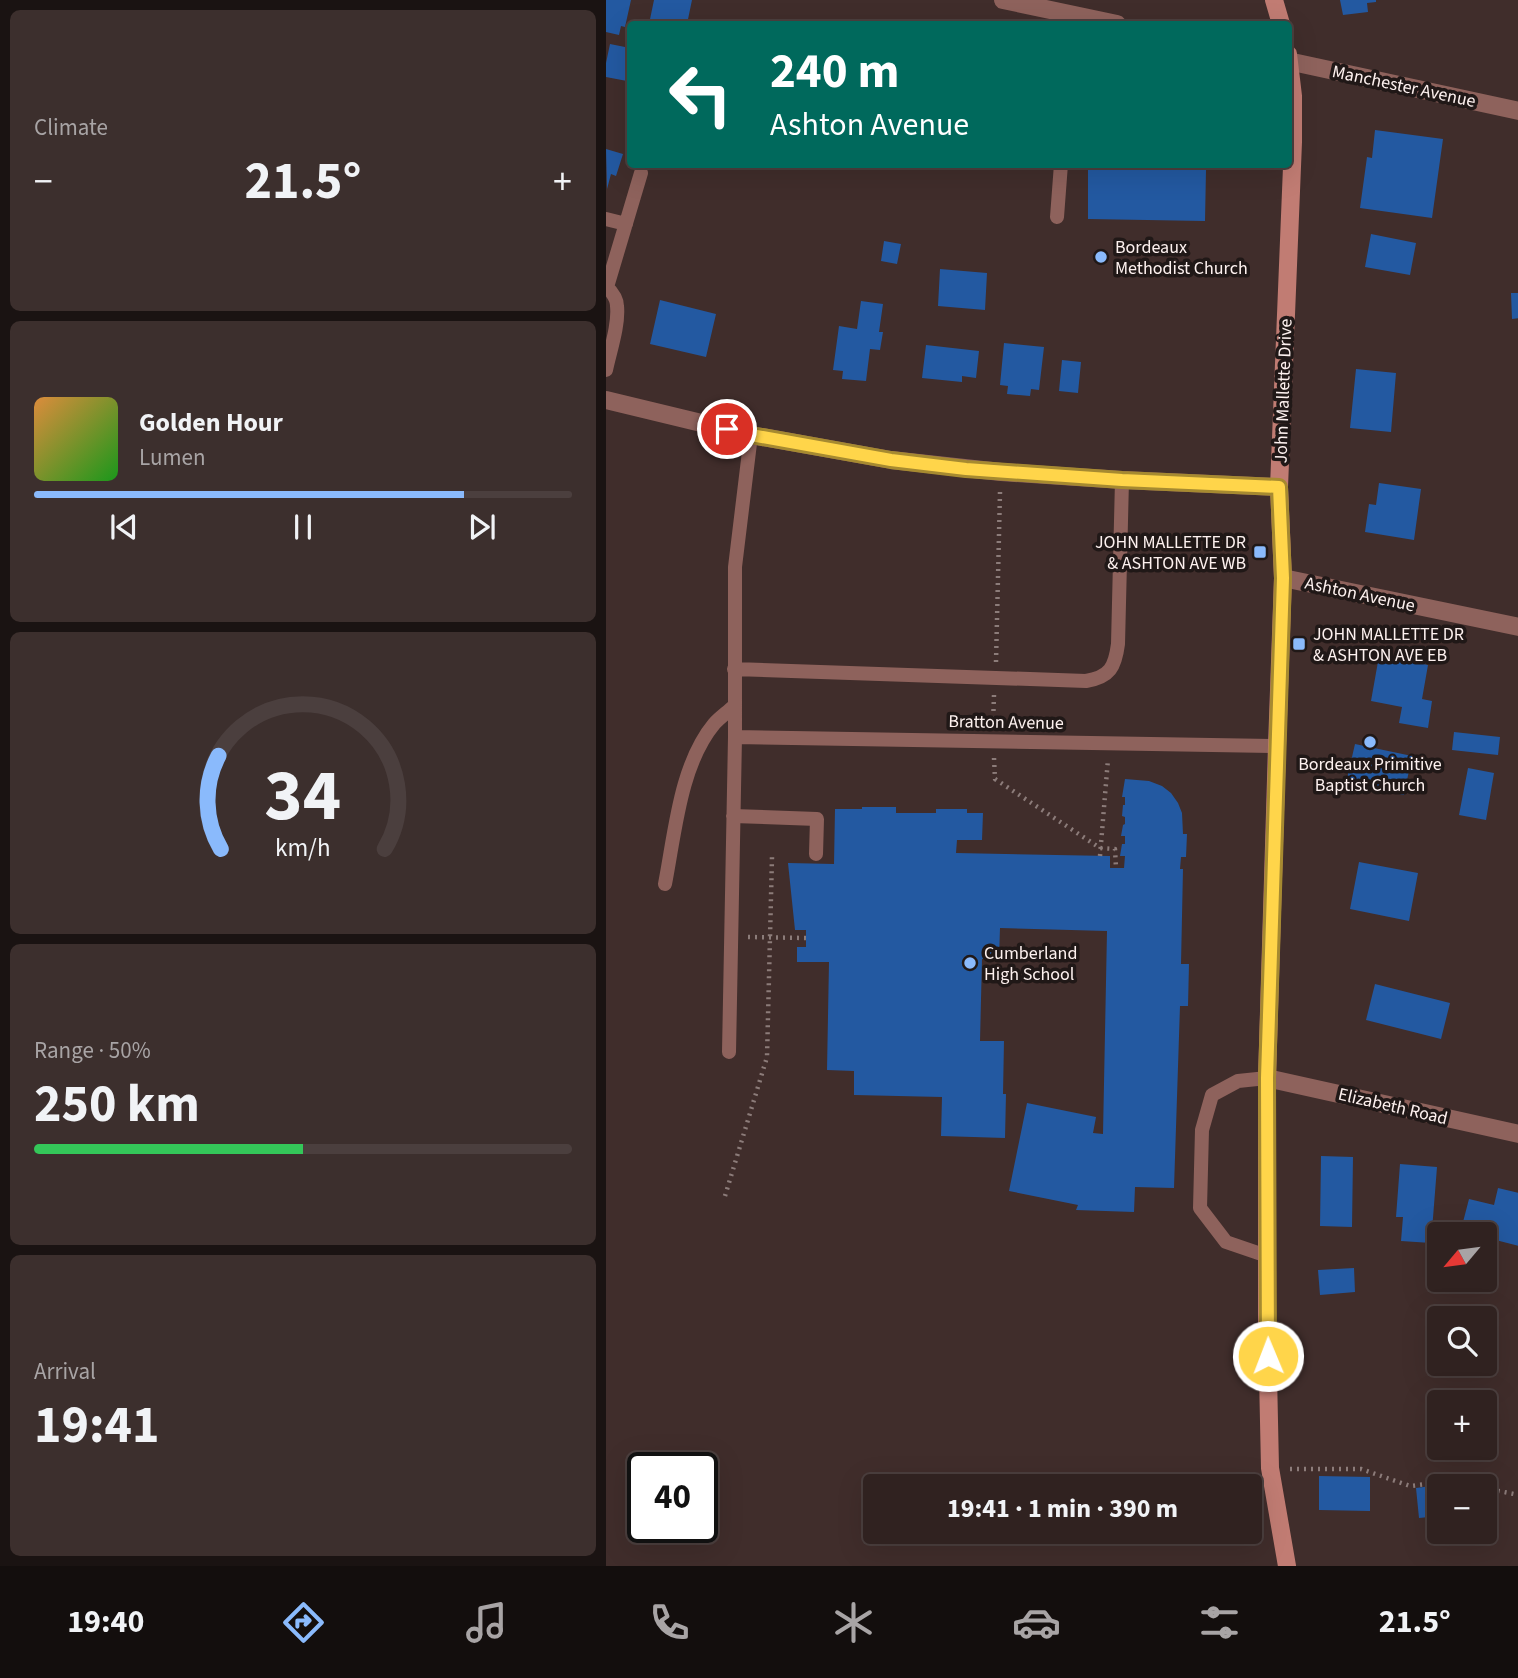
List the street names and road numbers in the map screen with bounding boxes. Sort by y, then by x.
street label: Manchester Avenue [1330,59,1478,114]
street label: John Mallette Drive [1268,318,1299,464]
street label: Ashton Avenue [1303,571,1417,618]
street label: Bratton Avenue [948,709,1064,736]
street label: Elizabeth Road [1336,1082,1450,1131]

